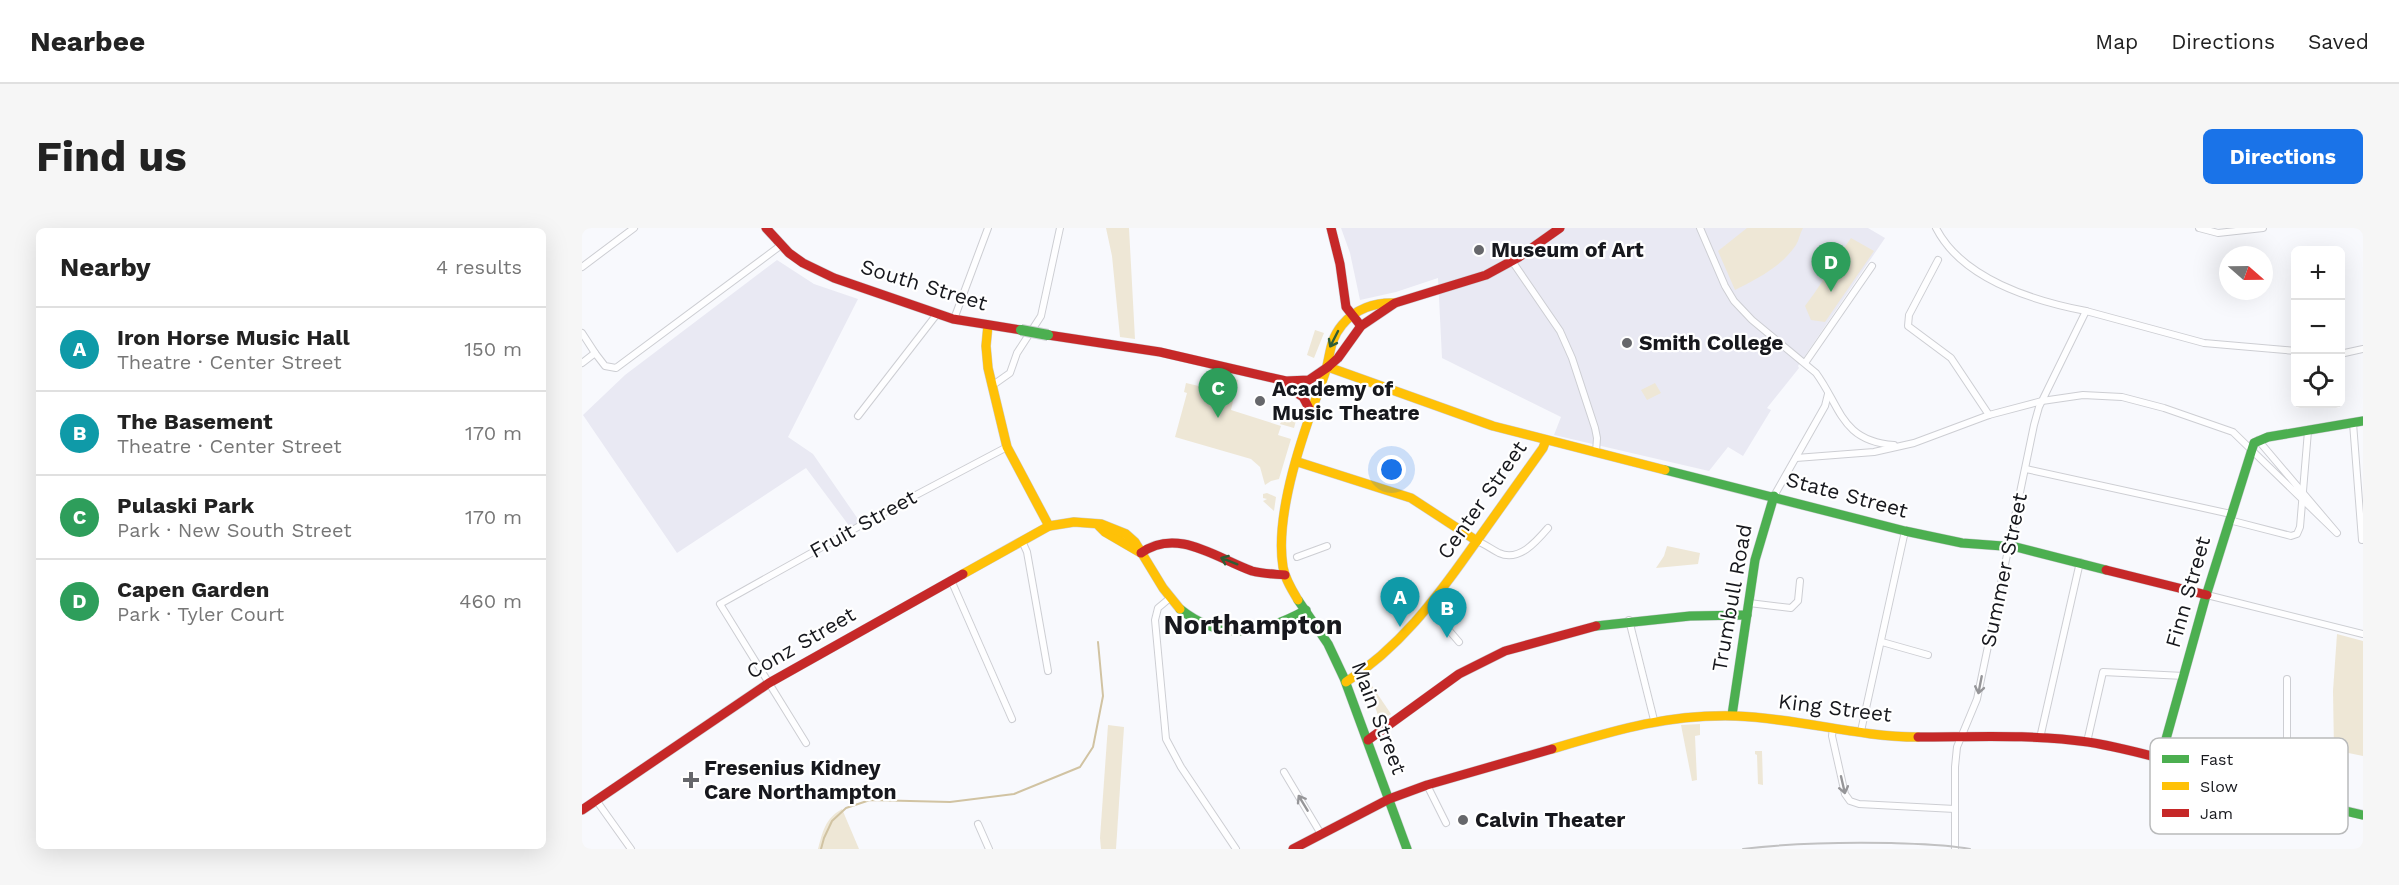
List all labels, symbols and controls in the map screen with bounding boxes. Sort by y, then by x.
text: Nearbee [30,25,145,58]
text: Map [2095,29,2138,54]
text: Directions [2171,29,2275,54]
text: Saved [2308,29,2369,54]
button: Directions [2203,129,2363,184]
text: Find us [36,132,187,181]
place label: Museum of Art [1491,237,1644,262]
pin: D [1812,242,1850,292]
marker: Museum of Art [1472,243,1486,257]
north arrow [2219,246,2273,300]
map controls [2291,246,2345,408]
button: + [2291,246,2345,300]
text: Nearby [60,252,151,282]
street label: South Street [858,253,991,316]
text: 4 results [436,255,522,279]
button: − [2291,300,2345,354]
text: Iron Horse Music Hall [117,325,350,350]
one-way arrow [1328,330,1340,348]
place label: Smith College [1639,330,1784,355]
marker: Smith College [1620,336,1634,350]
text: A [73,337,86,361]
text: 150 m [464,337,522,361]
text: Theatre · Center Street [117,350,342,374]
button: locate [2291,354,2345,408]
pin: C [1198,368,1238,418]
place label: Academy of Music Theatre [1272,376,1420,425]
marker: Academy of Music Theatre [1253,394,1267,408]
text: The Basement [117,409,273,434]
text: B [73,421,86,445]
text: 170 m [465,421,522,445]
text: Theatre · Center Street [117,434,342,458]
street label: Center Street [1432,436,1532,564]
your location [1377,455,1406,484]
street label: State Street [1784,466,1911,523]
street label: Fruit Street [805,484,921,563]
street label: Summer Street [1975,490,2032,649]
text: Pulaski Park [117,493,254,518]
text: C [73,505,86,529]
text: 170 m [465,505,522,529]
text: Park · New South Street [117,518,352,542]
street label: Trumbull Road [1706,522,1757,674]
street label: Finn Street [2160,533,2215,650]
one-way arrow [1220,555,1238,566]
text: Capen Garden [117,577,269,602]
pin: A [1380,578,1420,627]
pin: B [1428,588,1466,638]
text: D [72,589,87,613]
text: 460 m [459,589,522,613]
street label: Conz Street [742,601,860,684]
text: Park · Tyler Court [117,602,284,626]
district label: Northampton [1164,609,1342,641]
street label: Main Street [1347,658,1412,778]
one-way arrow [1974,675,1985,695]
street label: King Street [1777,688,1893,727]
legend [2150,738,2348,834]
text: Fast [2200,750,2233,769]
place label: Fresenius Kidney Care Northampton [704,755,897,804]
marker: Fresenius Kidney Care Northampton [682,771,700,789]
one-way arrow [1838,775,1849,794]
text: Slow [2200,777,2238,796]
one-way arrow [1296,795,1308,812]
text: Jam [2200,804,2233,823]
place label: Calvin Theater [1475,807,1625,832]
marker: Calvin Theater [1456,813,1470,827]

